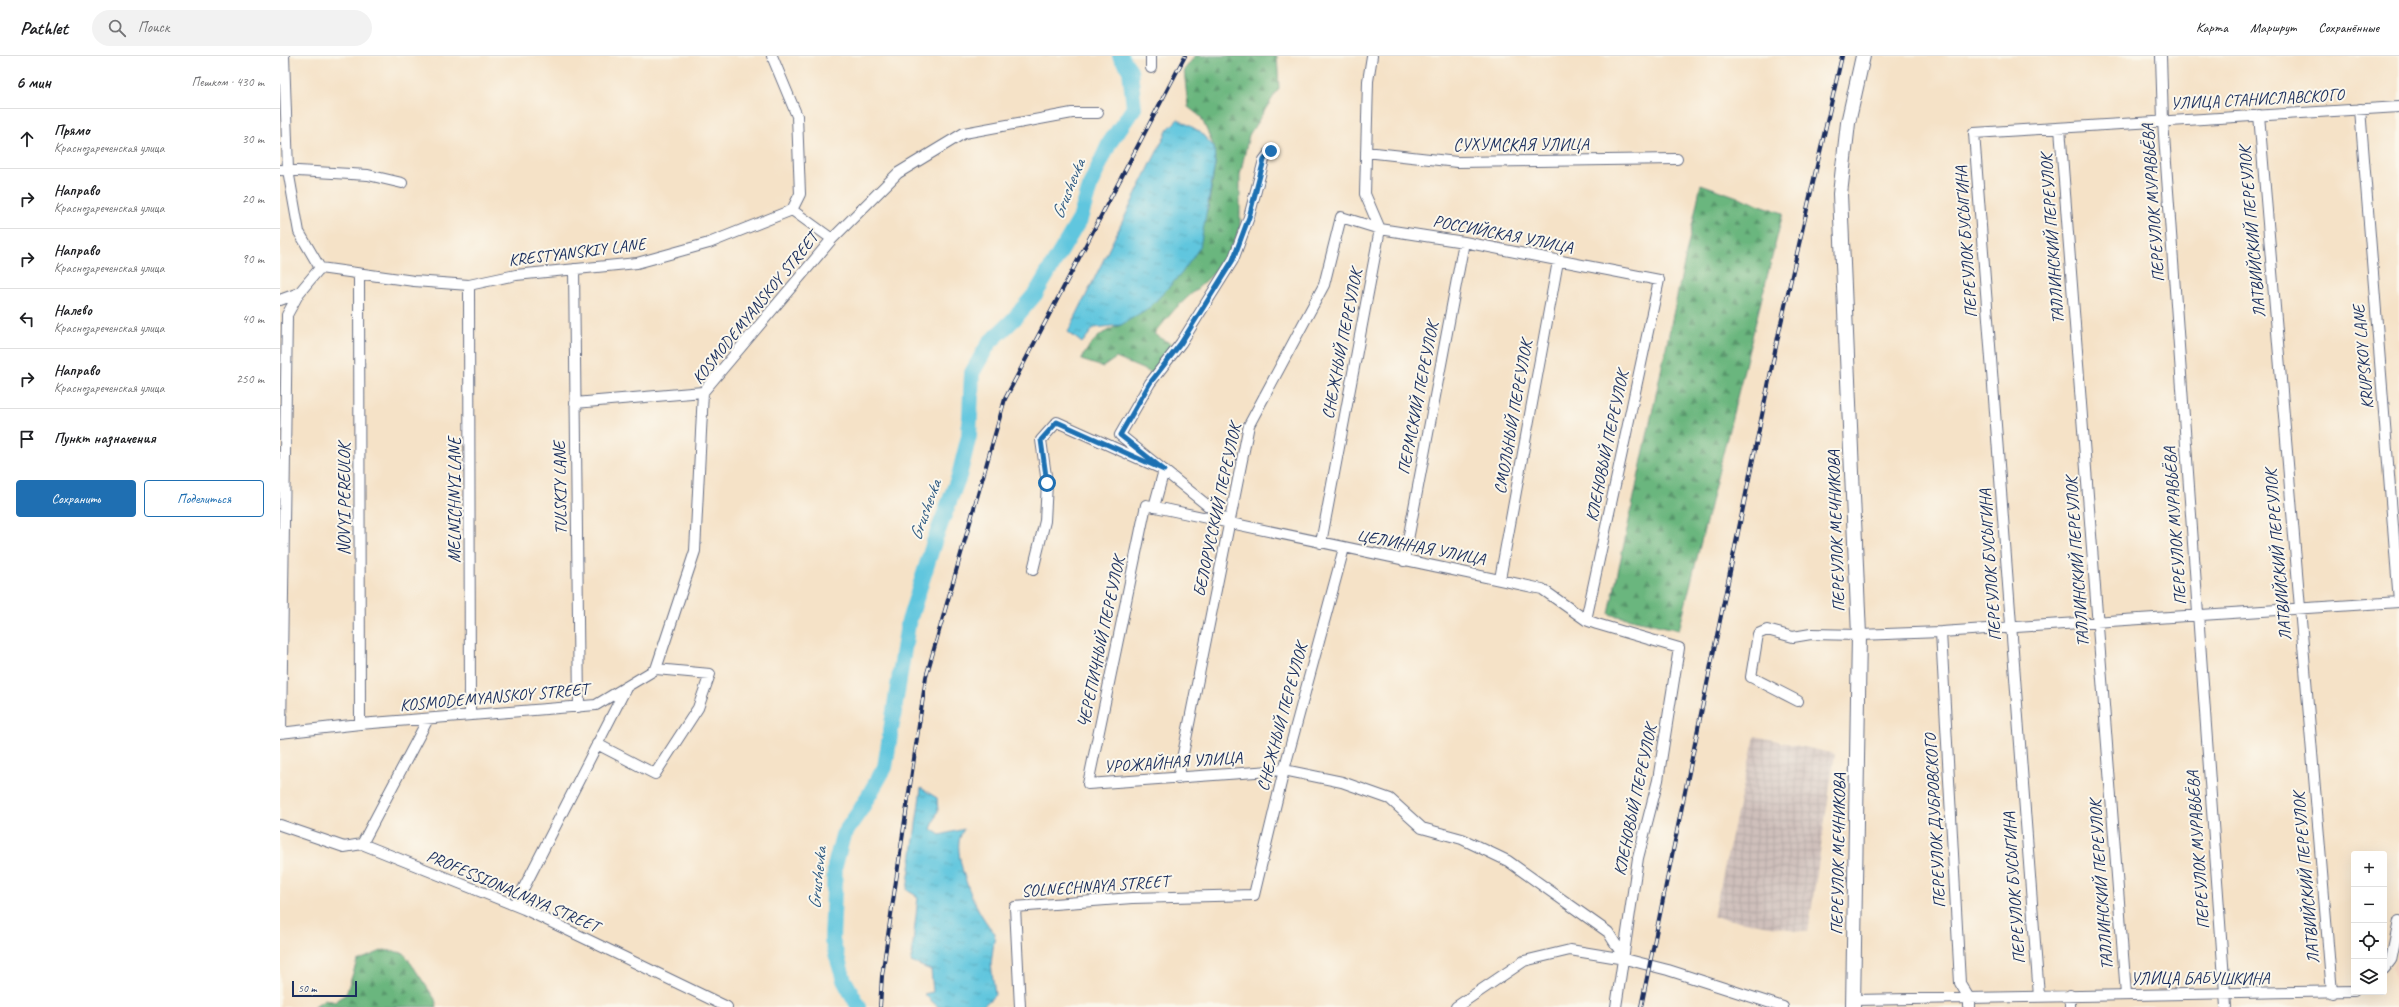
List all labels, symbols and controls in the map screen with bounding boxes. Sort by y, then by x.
search box [92,10,372,46]
text: Pathlet [20,16,68,40]
icon: search [106,17,128,39]
text: Поиск [138,18,169,37]
text: Карта [2196,19,2228,36]
text: Маршрут [2250,19,2296,36]
text: Сохранённые [2318,19,2379,36]
text: 6 мин [16,72,51,93]
text: Пешком · 430 m [191,74,264,90]
street label: УЛИЦА СТАНИСЛАВСКОГО [2170,84,2346,114]
text: Прямо [54,121,90,140]
street label: ПЕРЕУЛОК МУРАВЬЁВА [2137,122,2169,283]
icon: ahead [16,128,38,150]
text: 30 m [242,131,264,147]
street label: СУХУМСКАЯ УЛИЦА [1453,134,1590,155]
text: Краснозареченская улица [54,140,164,156]
route end [1262,142,1280,160]
street label: ЛАТВИЙСКИЙ ПЕРЕУЛОК [2234,142,2270,319]
street label: ТАЛЛИНСКИЙ ПЕРЕУЛОК [2035,150,2068,325]
water label: Grushevka [1046,154,1091,222]
street label: ПЕРЕУЛОК БУСЫГИНА [1950,165,1982,319]
text: Направо [54,181,100,200]
icon: right [16,188,38,210]
text: 20 m [242,191,264,207]
text: Краснозареченская улица [54,200,164,216]
street label: РОССИЙСКАЯ УЛИЦА [1431,210,1575,258]
street label: KOSMODEMYANSKOY STREET [687,225,825,388]
street label: KRESTYANSKIY LANE [507,233,649,271]
text: Направо [54,241,100,260]
icon: right [16,248,38,270]
text: 90 m [242,251,264,267]
text: Краснозареченская улица [54,260,164,276]
street label: СНЕЖНЫЙ ПЕРЕУЛОК [1317,264,1368,421]
text: Налево [54,301,92,320]
street label: KRUPSKOY LANE [2348,302,2378,410]
icon: left [16,308,38,330]
text: 40 m [242,311,264,327]
street label: ПЕРМСКИЙ ПЕРЕУЛОК [1393,316,1444,476]
text: Краснозареченская улица [54,320,164,336]
street label: СМОЛЬНЫЙ ПЕРЕУЛОК [1489,335,1537,496]
text: Направо [54,361,100,380]
street label: КЛЕНОВЫЙ ПЕРЕУЛОК [1581,365,1634,523]
icon: right [16,368,38,390]
text: 250 m [236,371,264,387]
text: Краснозареченская улица [54,380,164,396]
street label: БЕЛОРУССКИЙ ПЕРЕУЛОК [1188,418,1246,599]
icon: arrive [16,428,38,450]
text: Пункт назначения [54,429,156,448]
street label: MELNICHNYI LANE [444,435,465,563]
street label: NOVYI PEREULOK [334,439,355,555]
street label: TULSKIY LANE [549,439,571,535]
street label: ПЕРЕУЛОК МУРАВЬЁВА [2159,445,2191,606]
street label: ПЕРЕУЛОК МЕЧНИКОВА [1823,449,1849,612]
street label: ЛАТВИЙСКИЙ ПЕРЕУЛОК [2260,465,2296,642]
street label: ТАЛЛИНСКИЙ ПЕРЕУЛОК [2060,473,2093,648]
route start [1038,474,1056,492]
water label: Grushevka [904,475,947,543]
button: Сохранить [16,480,136,517]
button: Поделиться [144,480,264,517]
street label: ПЕРЕУЛОК БУСЫГИНА [1974,488,2006,642]
street label: ЦЕЛИННАЯ УЛИЦА [1355,524,1488,570]
street label: ЧЕРЕПИЧНЫЙ ПЕРЕУЛОК [1073,551,1130,729]
street label: СНЕЖНЫЙ ПЕРЕУЛОК [1252,637,1313,793]
street label: KOSMODEMYANSKOY STREET [399,678,593,716]
street label: КЛЕНОВЫЙ ПЕРЕУЛОК [1609,719,1662,877]
street label: ПЕРЕУЛОК ДУБРОВСКОГО [1920,732,1950,909]
street label: УРОЖАЙНАЯ УЛИЦА [1103,747,1243,777]
street label: ПЕРЕУЛОК МУРАВЬЁВА [2182,769,2214,930]
street label: ПЕРЕУЛОК МЕЧНИКОВА [1826,772,1850,935]
street label: ЛАТВИЙСКИЙ ПЕРЕУЛОК [2288,788,2324,965]
street label: ТАЛЛИНСКИЙ ПЕРЕУЛОК [2084,796,2117,971]
street label: ПЕРЕУЛОК БУСЫГИНА [1998,811,2030,965]
water label: Grushevka [803,843,831,910]
street label: PROFESSIONALNAYA STREET [424,845,605,938]
map controls [2351,851,2387,995]
button: + [2351,851,2387,887]
street label: SOLNECHNAYA STREET [1021,870,1173,902]
button: − [2351,887,2387,923]
button: locate [2351,923,2387,959]
button: layers [2351,959,2387,995]
street label: УЛИЦА БАБУШКИНА [2130,968,2271,989]
scale bar [292,979,357,998]
text: 50 m [298,981,317,995]

